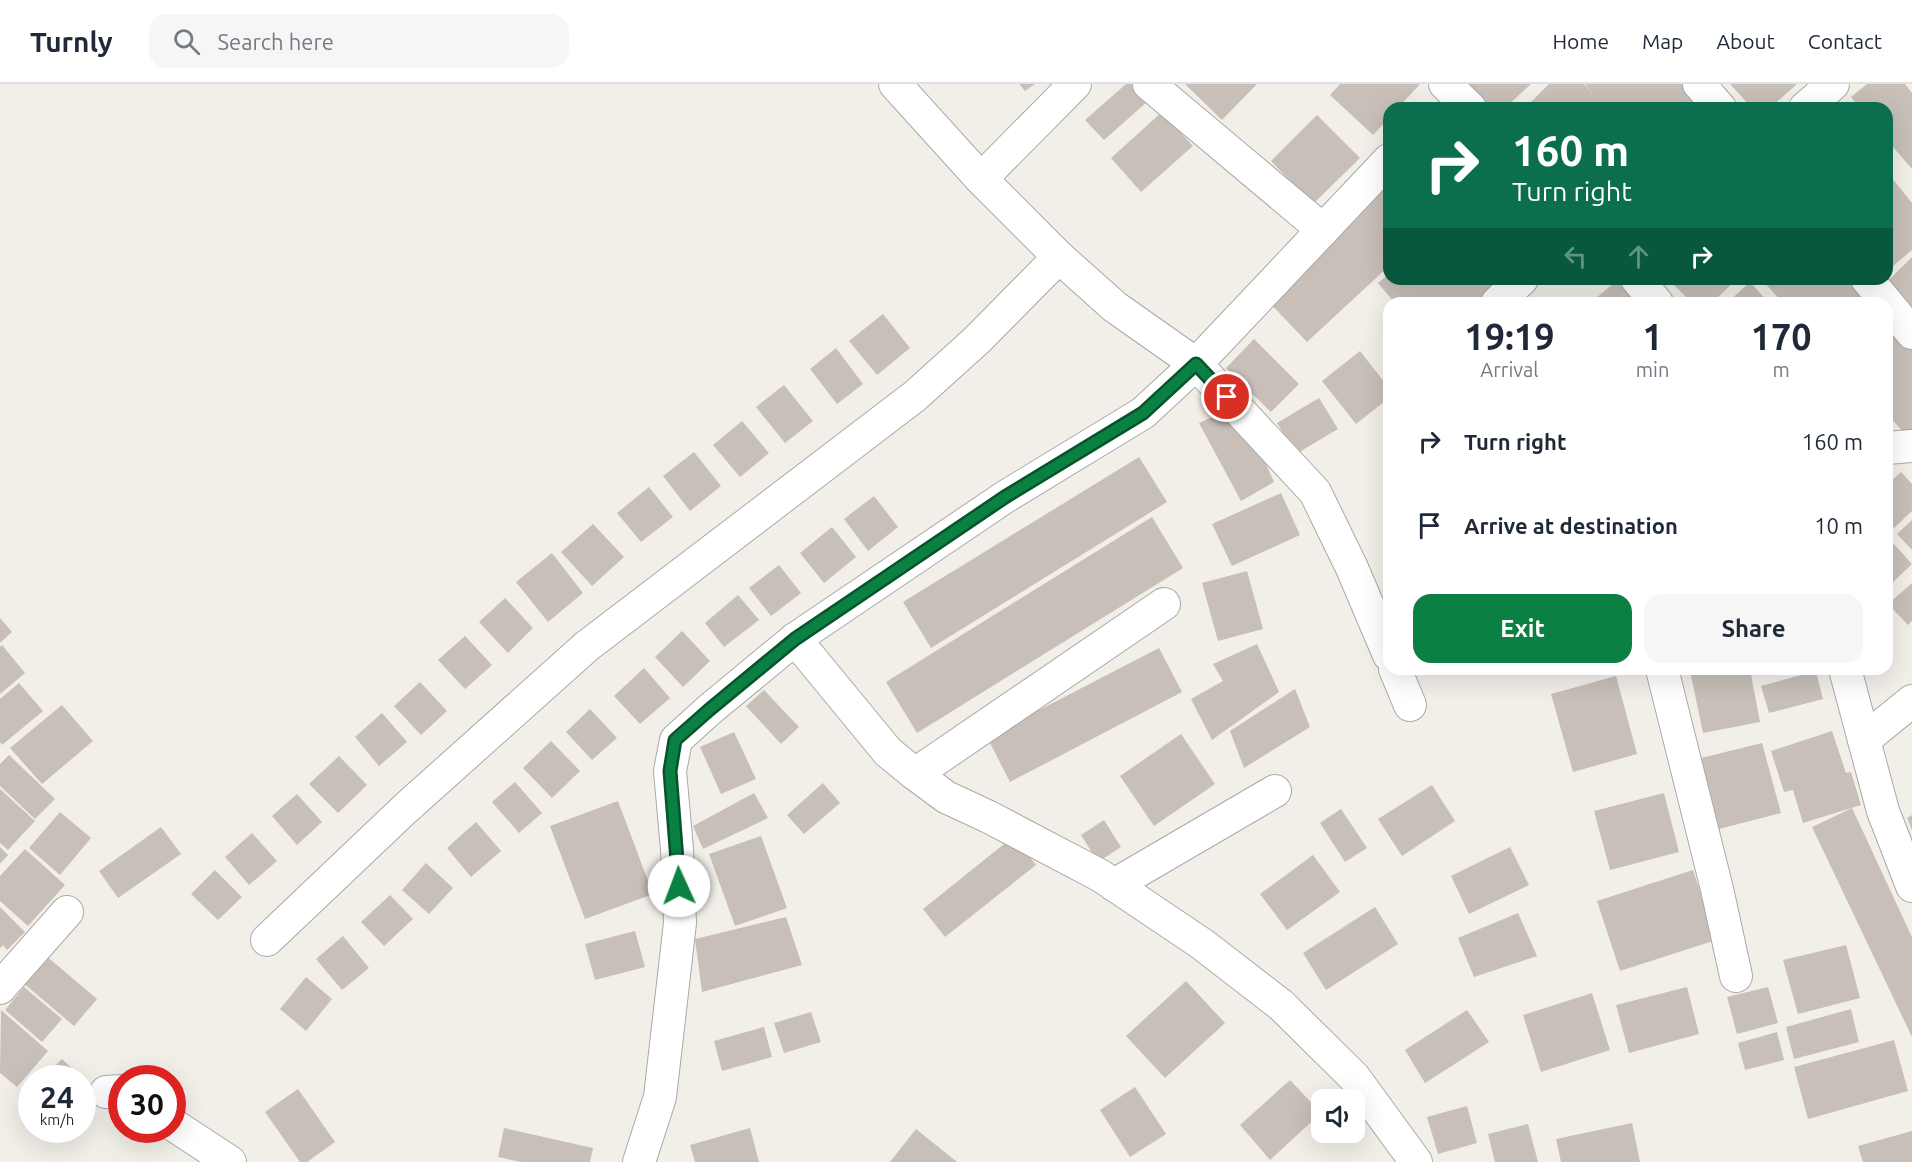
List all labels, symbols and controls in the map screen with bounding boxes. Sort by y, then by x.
search box [149,14,569,68]
icon: search [170,25,203,58]
text: Turnly [30,26,113,57]
text: Search here [218,29,334,54]
text: Home [1552,29,1609,53]
text: Map [1642,29,1683,53]
text: About [1716,29,1775,53]
text: Contact [1808,29,1882,53]
icon: right [1413,126,1491,204]
text: 160 m [1512,127,1629,174]
text: Turn right [1512,176,1632,206]
icon: left [1559,240,1592,273]
icon: ahead [1622,240,1655,273]
icon: right [1685,240,1718,273]
text: 19:19 [1464,316,1554,357]
text: 1 [1642,316,1663,357]
text: 170 [1751,316,1812,357]
text: Arrival [1480,358,1539,381]
text: min [1636,358,1669,381]
text: m [1773,358,1790,381]
pin [1201,371,1252,422]
icon: arrive [1210,380,1243,413]
icon: right [1413,425,1446,458]
text: Turn right [1464,429,1566,454]
text: 160 m [1802,429,1863,454]
icon: arrive [1413,509,1446,542]
text: Arrive at destination [1464,513,1678,538]
text: 10 m [1814,513,1863,538]
button: Exit [1413,594,1632,663]
button: Share [1644,594,1863,663]
position arrow [647,854,711,918]
speed limit sign: 30 [108,1065,186,1143]
text: 24 [40,1080,74,1114]
map controls [1311,1089,1365,1143]
button: sound [1311,1089,1365,1143]
text: km/h [40,1111,74,1128]

